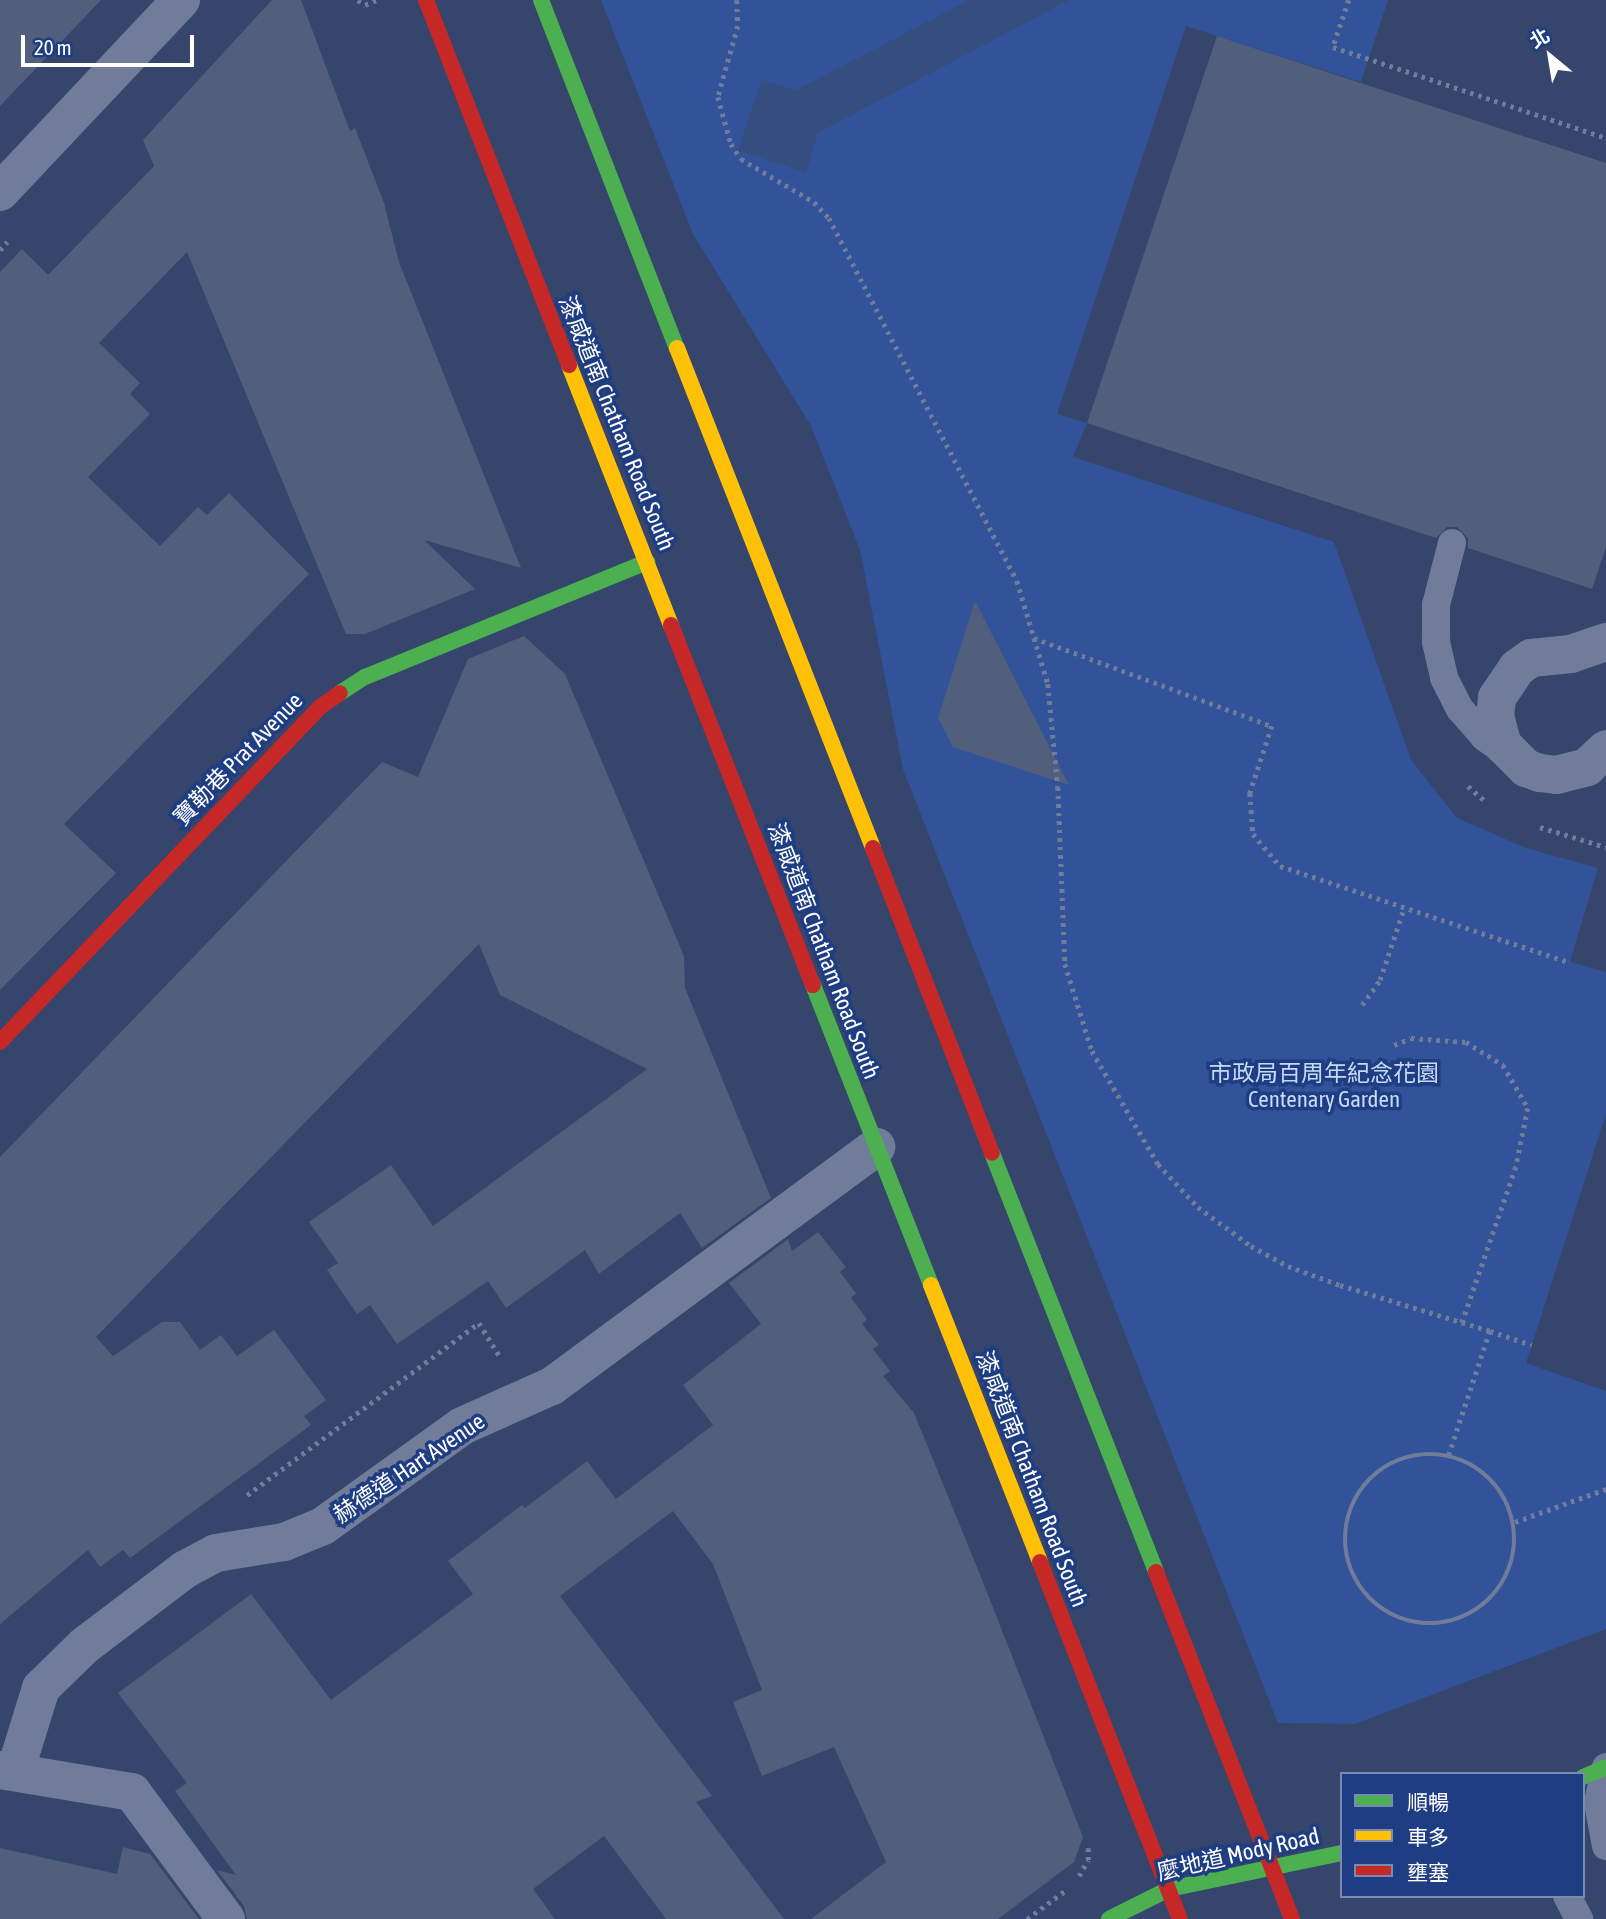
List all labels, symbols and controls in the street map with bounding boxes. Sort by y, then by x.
scale bar [24,21,198,65]
north arrow [1515,21,1585,91]
text: 北 [1526,24,1553,52]
text: 20 m [34,35,72,59]
street label: 漆咸道南 Chatham Road South [553,292,681,554]
street label: 寶勒巷 Prat Avenue [168,687,308,831]
street label: 漆咸道南 Chatham Road South [762,819,886,1083]
park label: 市政局百周年紀念花園 Centenary Garden [1209,1059,1439,1113]
street label: 漆咸道南 Chatham Road South [970,1347,1094,1611]
street label: 赫德道 Hart Avenue [328,1407,490,1529]
legend [1340,1772,1585,1898]
text: 順暢 [1407,1790,1449,1814]
street label: 麼地道 Mody Road [1154,1822,1322,1886]
text: 車多 [1407,1825,1449,1849]
text: 壅塞 [1407,1860,1449,1884]

